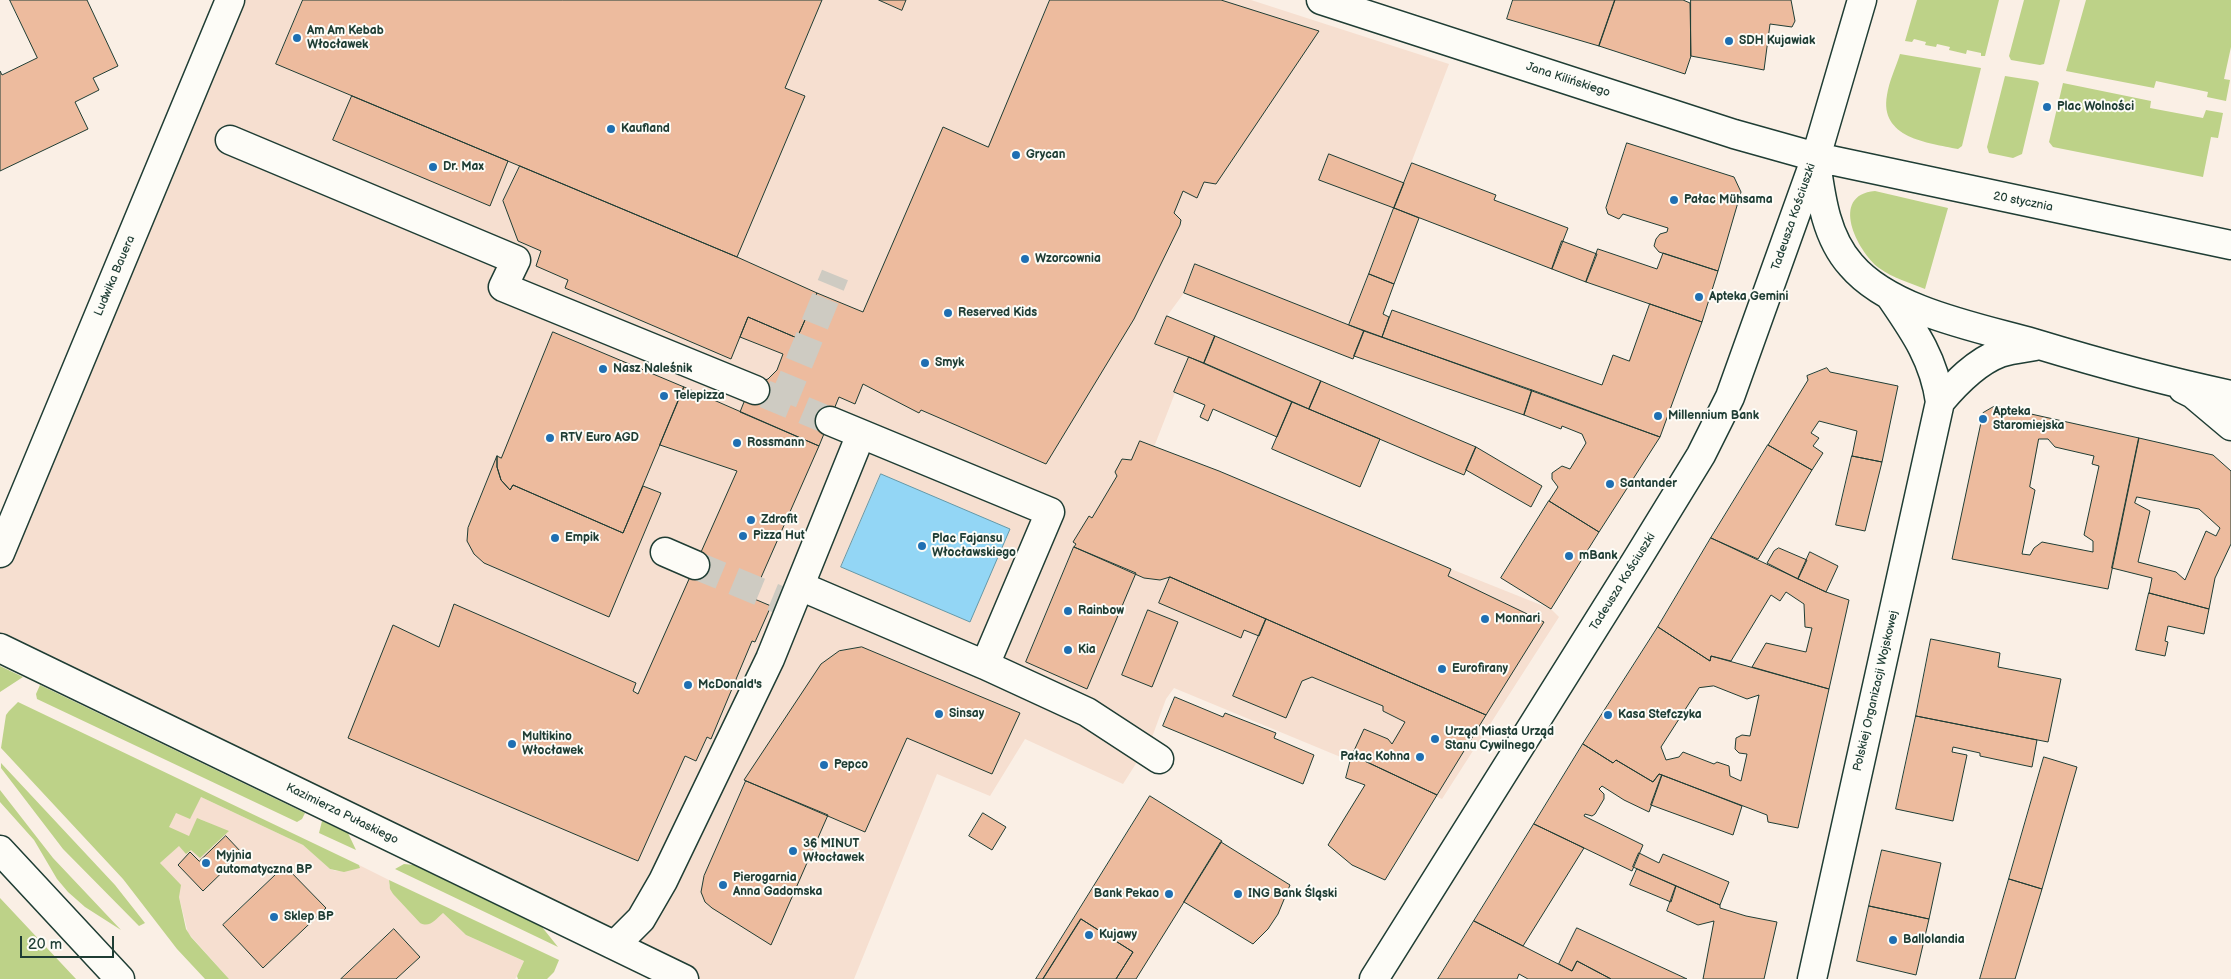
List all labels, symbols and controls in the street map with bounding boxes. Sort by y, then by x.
place label: Am Am Kebab Włocławek [307,24,384,52]
marker: Am Am Kebab Włocławek [291,32,303,44]
place label: SDH Kujawiak [1739,34,1815,48]
marker: SDH Kujawiak [1723,35,1735,47]
street label: Jana Kilińskiego [1524,60,1612,100]
place label: Plac Wolności [2057,100,2134,114]
marker: Plac Wolności [2041,101,2053,113]
place label: Kaufland [621,122,670,136]
marker: Kaufland [605,123,617,135]
place label: Grycan [1026,148,1065,162]
marker: Grycan [1010,149,1022,161]
place label: Dr. Max [443,160,484,174]
marker: Dr. Max [427,161,439,173]
street label: Tadeusza Kościuszki [1769,162,1819,272]
street label: 20 stycznia [1992,189,2054,215]
place label: Pałac Mühsama [1684,193,1773,207]
marker: Pałac Mühsama [1668,194,1680,206]
street label: Ludwika Bauera [92,233,138,319]
place label: Wzorcownia [1035,252,1101,266]
marker: Wzorcownia [1019,253,1031,265]
place label: Apteka Gemini [1709,290,1788,304]
marker: Apteka Gemini [1693,291,1705,303]
place label: Reserved Kids [958,306,1037,320]
marker: Reserved Kids [942,307,954,319]
place label: Smyk [935,356,964,370]
marker: Smyk [919,357,931,369]
place label: Nasz Naleśnik [613,362,692,376]
marker: Nasz Naleśnik [597,363,609,375]
place label: Telepizza [674,389,725,403]
marker: Telepizza [658,390,670,402]
place label: Apteka Staromiejska [1993,405,2064,433]
place label: Millennium Bank [1668,409,1759,423]
marker: Millennium Bank [1652,410,1664,422]
marker: Apteka Staromiejska [1977,413,1989,425]
place label: RTV Euro AGD [560,431,639,445]
marker: RTV Euro AGD [544,432,556,444]
place label: Rossmann [747,436,804,450]
marker: Rossmann [731,437,743,449]
place label: Santander [1620,477,1677,491]
marker: Santander [1604,478,1616,490]
place label: Zdrofit [761,513,797,527]
marker: Zdrofit [745,514,757,526]
place label: Pizza Hut [753,529,805,543]
marker: Pizza Hut [737,530,749,542]
place label: Empik [565,531,599,545]
street label: Tadeusza Kościuszki [1587,531,1659,633]
marker: Empik [549,532,561,544]
place label: Plac Fajansu Włocławskiego [932,532,1016,560]
marker: Plac Fajansu Włocławskiego [916,540,928,552]
place label: mBank [1579,549,1618,563]
marker: mBank [1563,550,1575,562]
place label: Rainbow [1078,604,1124,618]
marker: Rainbow [1062,605,1074,617]
street label: Polskiej Organizacji Wojskowej [1850,609,1902,773]
place label: Monnari [1495,612,1540,626]
marker: Monnari [1479,613,1491,625]
place label: Kia [1078,643,1096,657]
marker: Kia [1062,644,1074,656]
place label: Eurofirany [1452,662,1508,676]
marker: Eurofirany [1436,663,1448,675]
place label: McDonald's [698,678,762,692]
marker: McDonald's [682,679,694,691]
place label: Sinsay [949,707,984,721]
marker: Sinsay [933,708,945,720]
place label: Kasa Stefczyka [1618,708,1702,722]
marker: Kasa Stefczyka [1602,709,1614,721]
place label: Urząd Miasta Urząd Stanu Cywilnego [1445,725,1554,753]
place label: Multikino Włocławek [522,730,583,758]
marker: Urząd Miasta Urząd Stanu Cywilnego [1429,733,1441,745]
marker: Multikino Włocławek [506,738,518,750]
place label: Pałac Kohna [1340,750,1410,764]
marker: Pałac Kohna [1414,751,1426,763]
place label: Pepco [834,758,868,772]
marker: Pepco [818,759,830,771]
street label: Kazimierza Pułaskiego [283,781,401,847]
place label: 36 MINUT Włocławek [803,837,864,865]
marker: 36 MINUT Włocławek [787,845,799,857]
place label: Myjnia automatyczna BP [216,849,312,877]
marker: Myjnia automatyczna BP [200,857,212,869]
place label: Pierogarnia Anna Gadomska [733,871,822,899]
marker: Pierogarnia Anna Gadomska [717,879,729,891]
place label: Bank Pekao [1094,887,1159,901]
place label: ING Bank Śląski [1248,887,1337,901]
marker: Bank Pekao [1163,888,1175,900]
marker: ING Bank Śląski [1232,888,1244,900]
place label: Sklep BP [284,910,334,924]
marker: Sklep BP [268,911,280,923]
scale bar [22,926,116,958]
place label: Kujawy [1099,928,1137,942]
marker: Kujawy [1083,929,1095,941]
place label: Ballolandia [1903,933,1965,947]
marker: Ballolandia [1887,934,1899,946]
text: 20 m [28,935,62,954]

